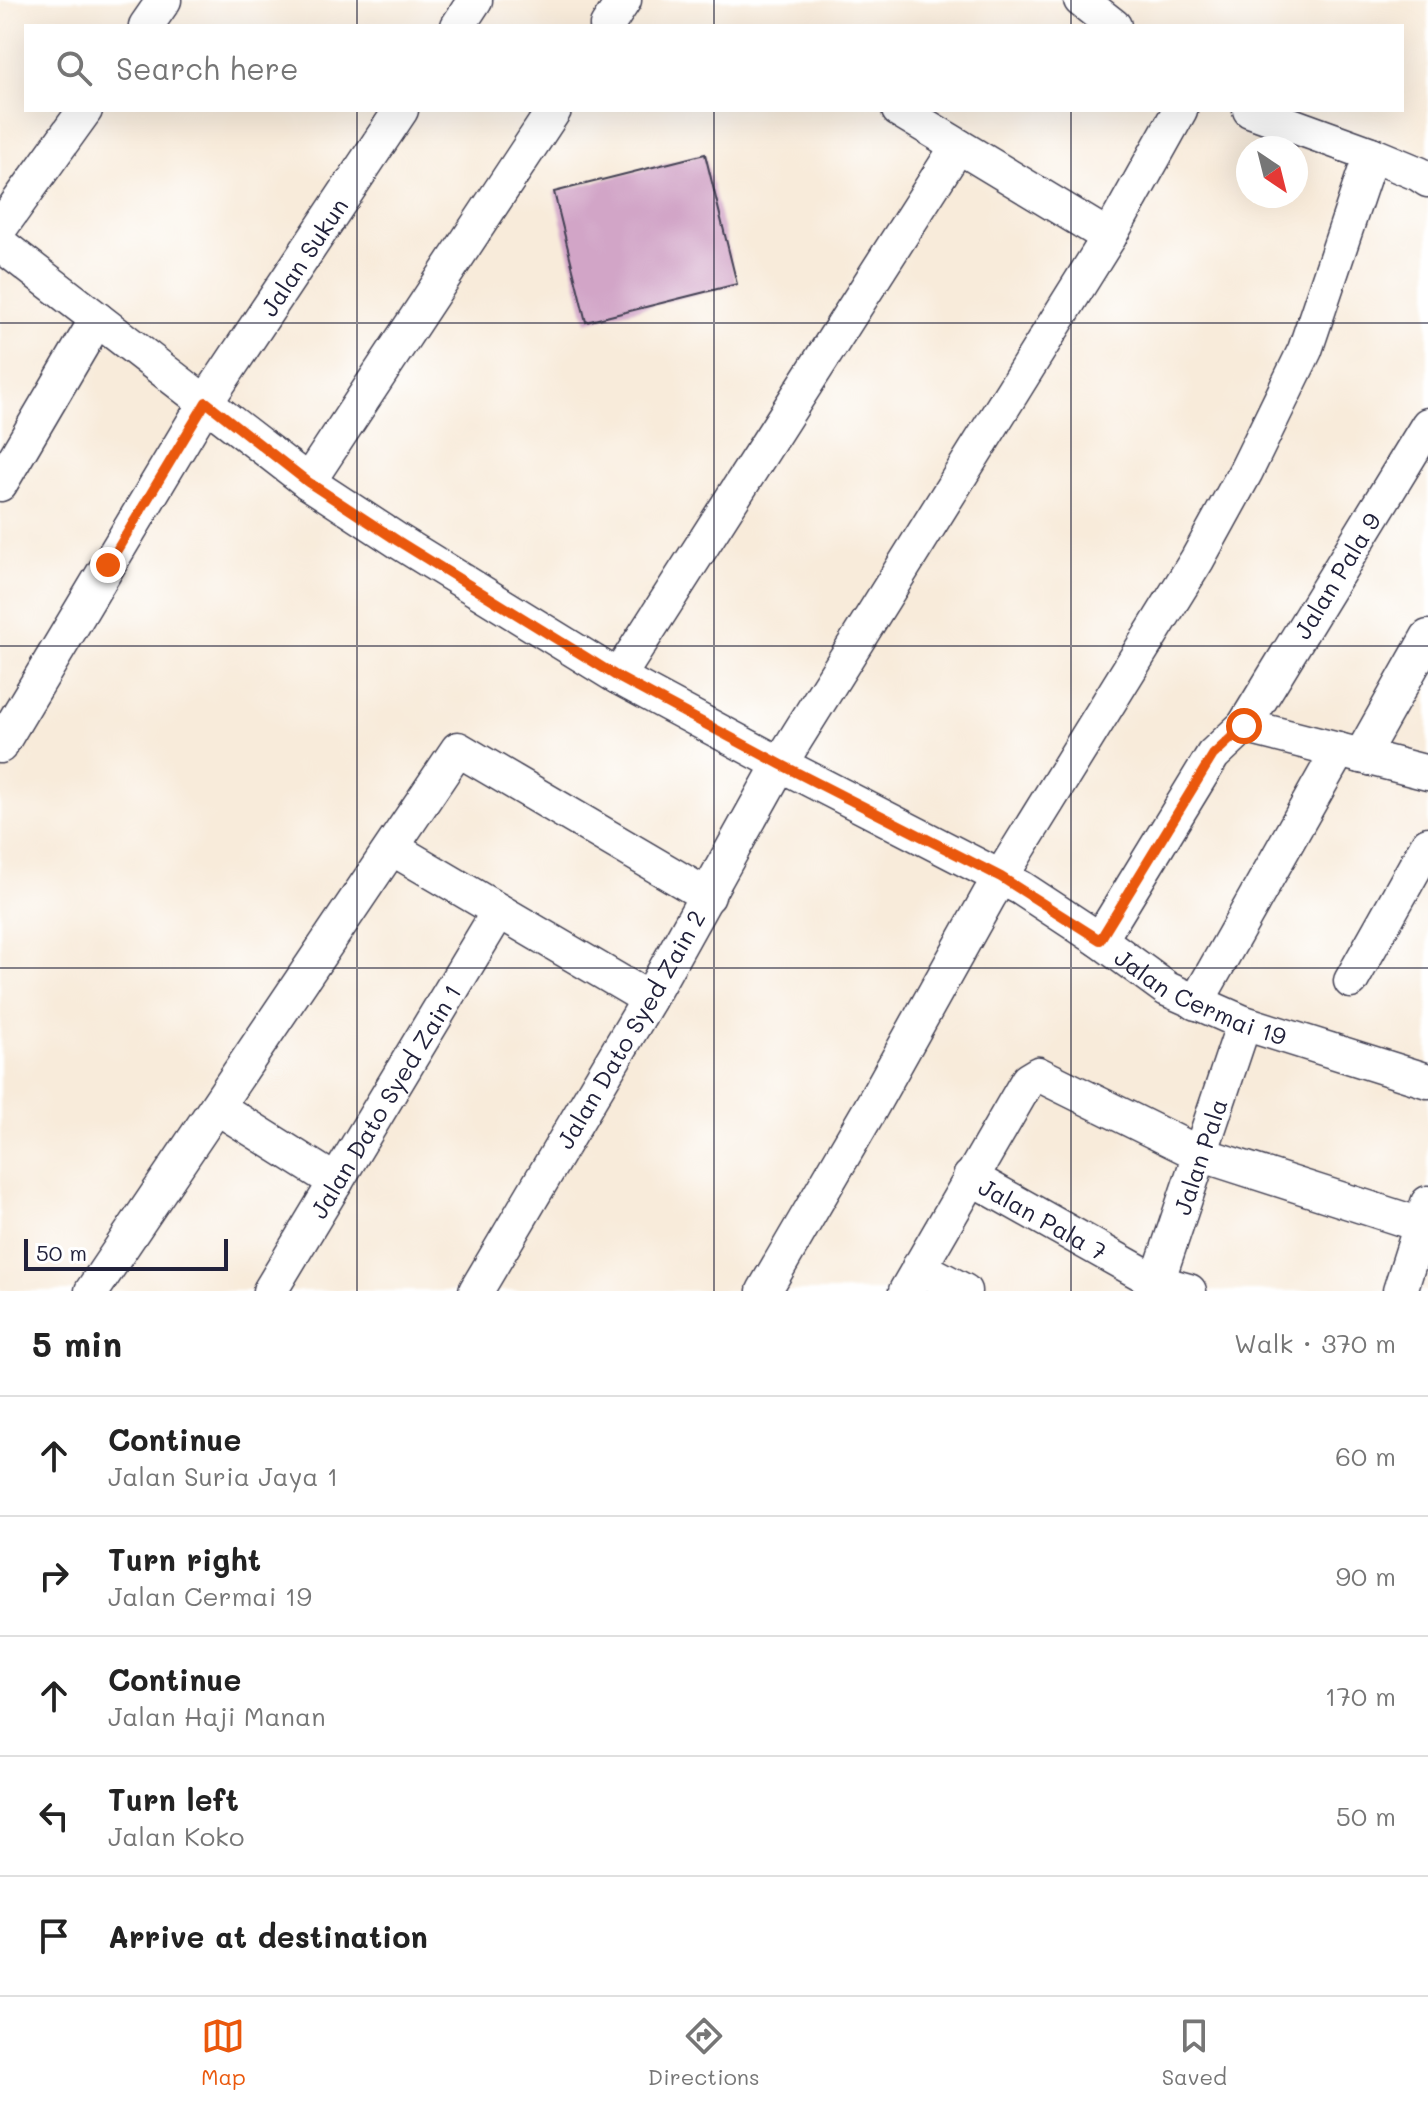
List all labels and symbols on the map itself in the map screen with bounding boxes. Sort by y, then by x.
north arrow [1236,136,1308,208]
street label: Jalan Sukun [253,191,354,322]
street label: Jalan Pala 9 [1286,506,1387,644]
route end [90,547,126,583]
route start [1226,708,1262,744]
street label: Jalan Dato Syed Zain 2 [549,904,711,1154]
street label: Jalan Cermai 19 [1109,941,1291,1051]
street label: Jalan Dato Syed Zain 1 [302,978,467,1224]
street label: Jalan Pala [1165,1094,1233,1219]
street label: Jalan Pala 7 [974,1170,1113,1266]
scale bar [24,1235,228,1271]

